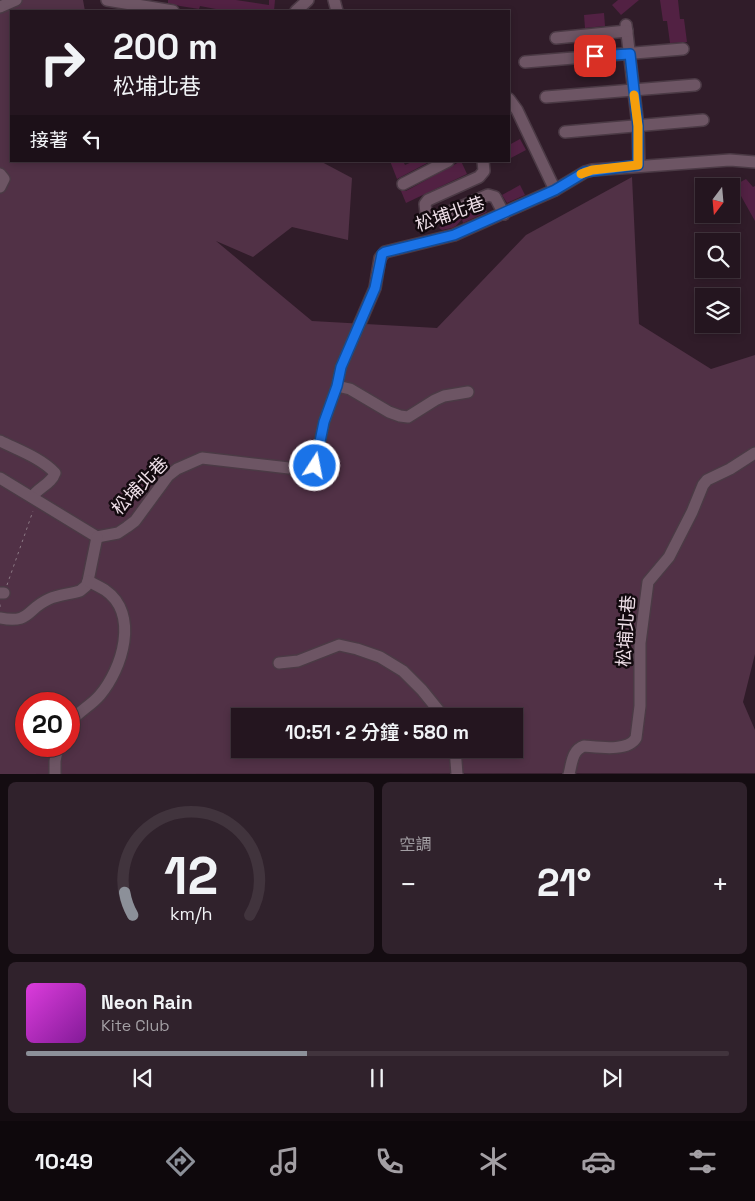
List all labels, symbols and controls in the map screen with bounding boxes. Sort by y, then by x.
text: 200 m [113,25,218,69]
icon: right [30,30,95,95]
pin [574,35,616,77]
icon: arrive [581,42,609,70]
text: 松埔北巷 [113,72,201,100]
icon: left [78,125,106,153]
text: 接著 [30,128,68,153]
north arrow [695,178,740,222]
map controls [695,178,740,333]
street label: 松埔北巷 [412,191,488,236]
button: search [695,233,740,278]
button: layers [695,288,740,333]
position arrow [288,439,340,491]
street label: 松埔北巷 [106,452,173,520]
street label: 松埔北巷 [612,594,639,668]
speed limit sign: 20 [15,692,80,757]
text: 10:51 · 2 分鐘 · 580 m [285,720,469,745]
text: 空調 [400,834,432,855]
text: 12 [164,843,218,909]
text: 21° [537,859,592,907]
text: − [400,866,417,902]
text: + [712,866,729,902]
text: km/h [169,902,212,925]
text: Neon Rain [101,990,193,1015]
text: Kite Club [101,1015,170,1036]
icon: previous [129,1064,157,1092]
icon: pause [363,1064,391,1092]
icon: next [598,1064,626,1092]
icon: directions [163,1144,198,1179]
icon: music [267,1144,302,1179]
icon: phone [372,1144,407,1179]
icon: climate [476,1144,511,1179]
icon: car [581,1144,616,1179]
icon: filters [685,1144,720,1179]
text: 10:49 [35,1147,93,1175]

